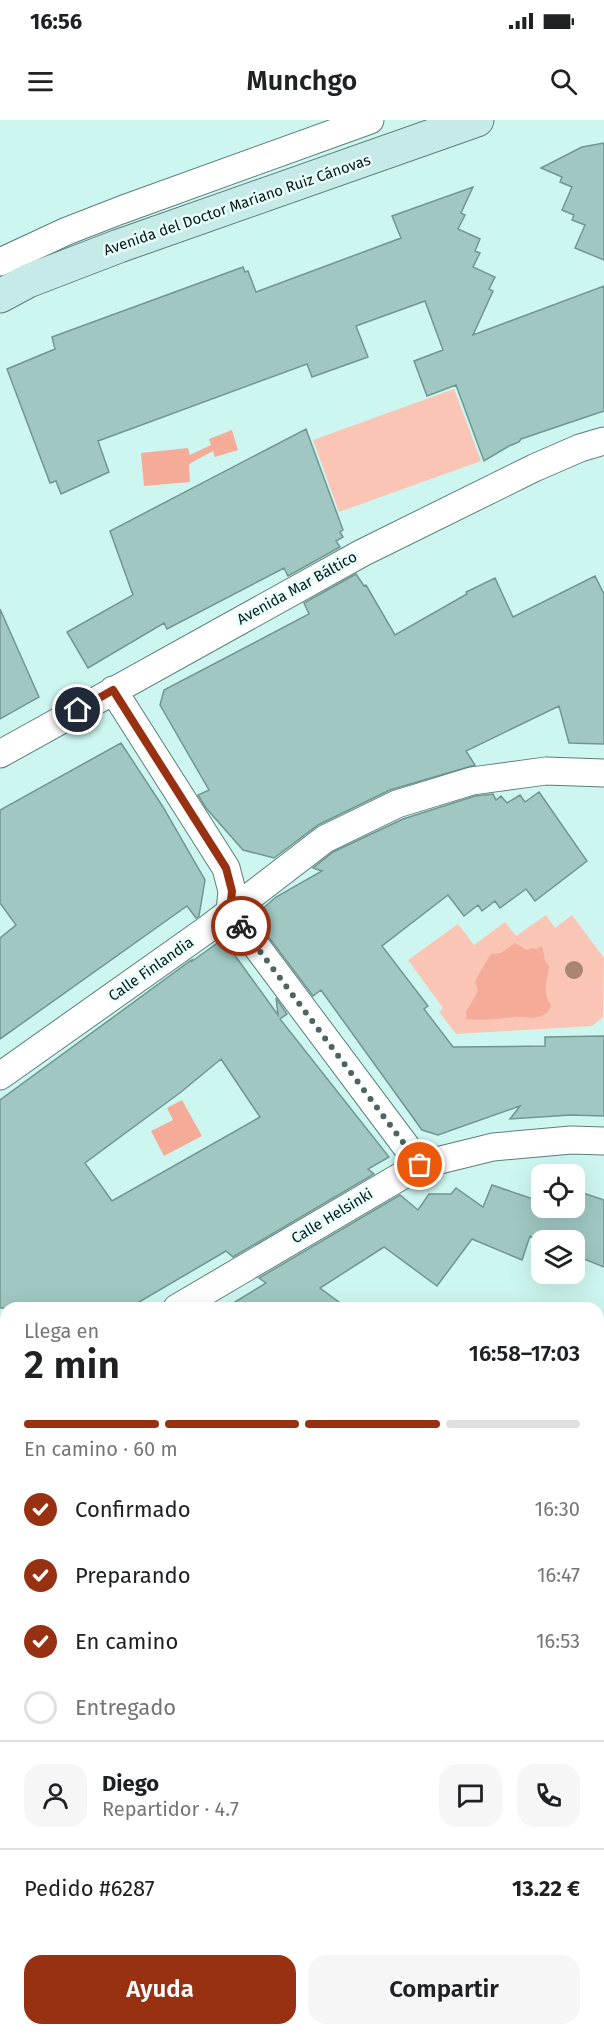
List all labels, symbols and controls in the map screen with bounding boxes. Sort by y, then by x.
text: 16:56 [30,8,82,35]
icon: menu [24,65,57,98]
text: Munchgo [247,65,357,97]
icon: search [547,65,580,98]
street label: Avenida del Doctor Mariano Ruiz Cánovas [101,151,373,259]
street label: Avenida Mar Báltico [234,547,360,629]
pin [52,684,103,735]
icon: home [61,693,94,726]
courier [211,896,271,956]
icon: bike [225,910,258,943]
street label: Calle Finlandia [105,933,197,1005]
pin [394,1139,445,1190]
icon: bag [403,1148,436,1181]
map controls [531,1164,585,1284]
button: locate [531,1164,585,1218]
street label: Calle Helsinki [288,1185,376,1247]
button: layers [531,1230,585,1284]
text: Llega en [24,1319,99,1343]
text: 16:58–17:03 [469,1340,580,1367]
text: 2 min [24,1342,120,1388]
text: En camino · 60 m [24,1437,178,1461]
icon: check [24,1493,57,1526]
text: Confirmado [75,1496,191,1523]
text: 16:30 [535,1497,580,1521]
icon: check [24,1559,57,1592]
text: Preparando [75,1562,191,1589]
text: 16:47 [537,1563,580,1587]
icon: check [24,1625,57,1658]
text: En camino [75,1628,178,1655]
text: 16:53 [536,1629,580,1653]
text: Entregado [75,1694,176,1721]
button: person [24,1764,87,1827]
button: chat [439,1764,502,1827]
button: phone [517,1764,580,1827]
text: Diego [102,1770,159,1797]
text: Repartidor · 4.7 [102,1797,239,1821]
text: Pedido #6287 [24,1875,155,1902]
text: 13.22 € [512,1875,580,1902]
button: Ayuda [24,1955,296,2024]
button: Compartir [308,1955,580,2024]

